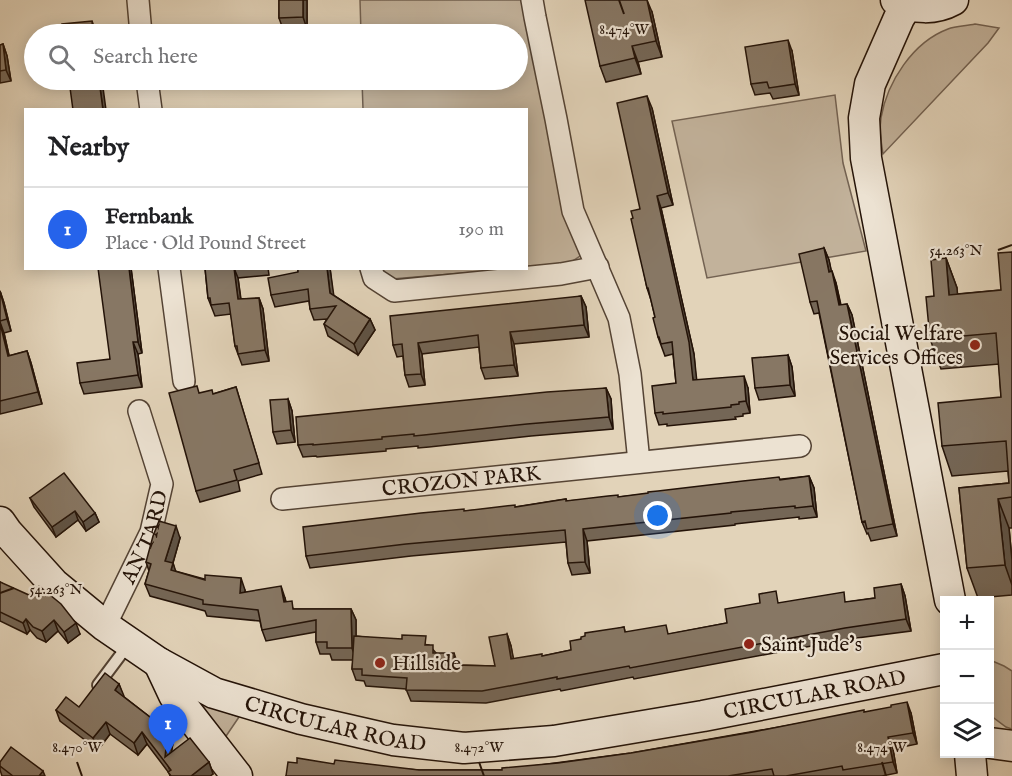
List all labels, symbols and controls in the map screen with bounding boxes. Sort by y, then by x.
text: 8.474°W [599,20,649,39]
search box [24,24,528,90]
icon: search [45,41,78,74]
text: Search here [93,43,198,71]
text: Nearby [48,131,129,164]
text: Fernbank [105,203,193,231]
text: 1 [64,217,71,242]
text: 190 m [458,217,504,242]
text: Place · Old Pound Street [105,231,306,256]
text: 54.263°N [930,241,983,260]
place label: Social Welfare Services Offices [830,321,963,372]
marker: Social Welfare Services Offices [968,338,982,352]
street label: CROZON PARK [381,461,543,504]
street label: AN TARD [115,488,175,590]
your location [643,501,672,530]
text: 54.263°N [30,580,83,599]
map controls [940,596,994,758]
button: + [940,596,994,650]
place label: Saint Jude's [761,632,862,659]
marker: Saint Jude's [742,637,756,651]
button: − [940,650,994,704]
place label: Hillside [392,651,461,678]
marker: Hillside [373,656,387,670]
street label: CIRCULAR ROAD [721,665,908,727]
street label: CIRCULAR ROAD [241,691,427,759]
pin: 1 [148,704,188,754]
button: layers [940,704,994,758]
text: 8.470°W [52,738,102,757]
text: 8.472°W [454,738,504,757]
text: 8.474°W [857,738,907,757]

